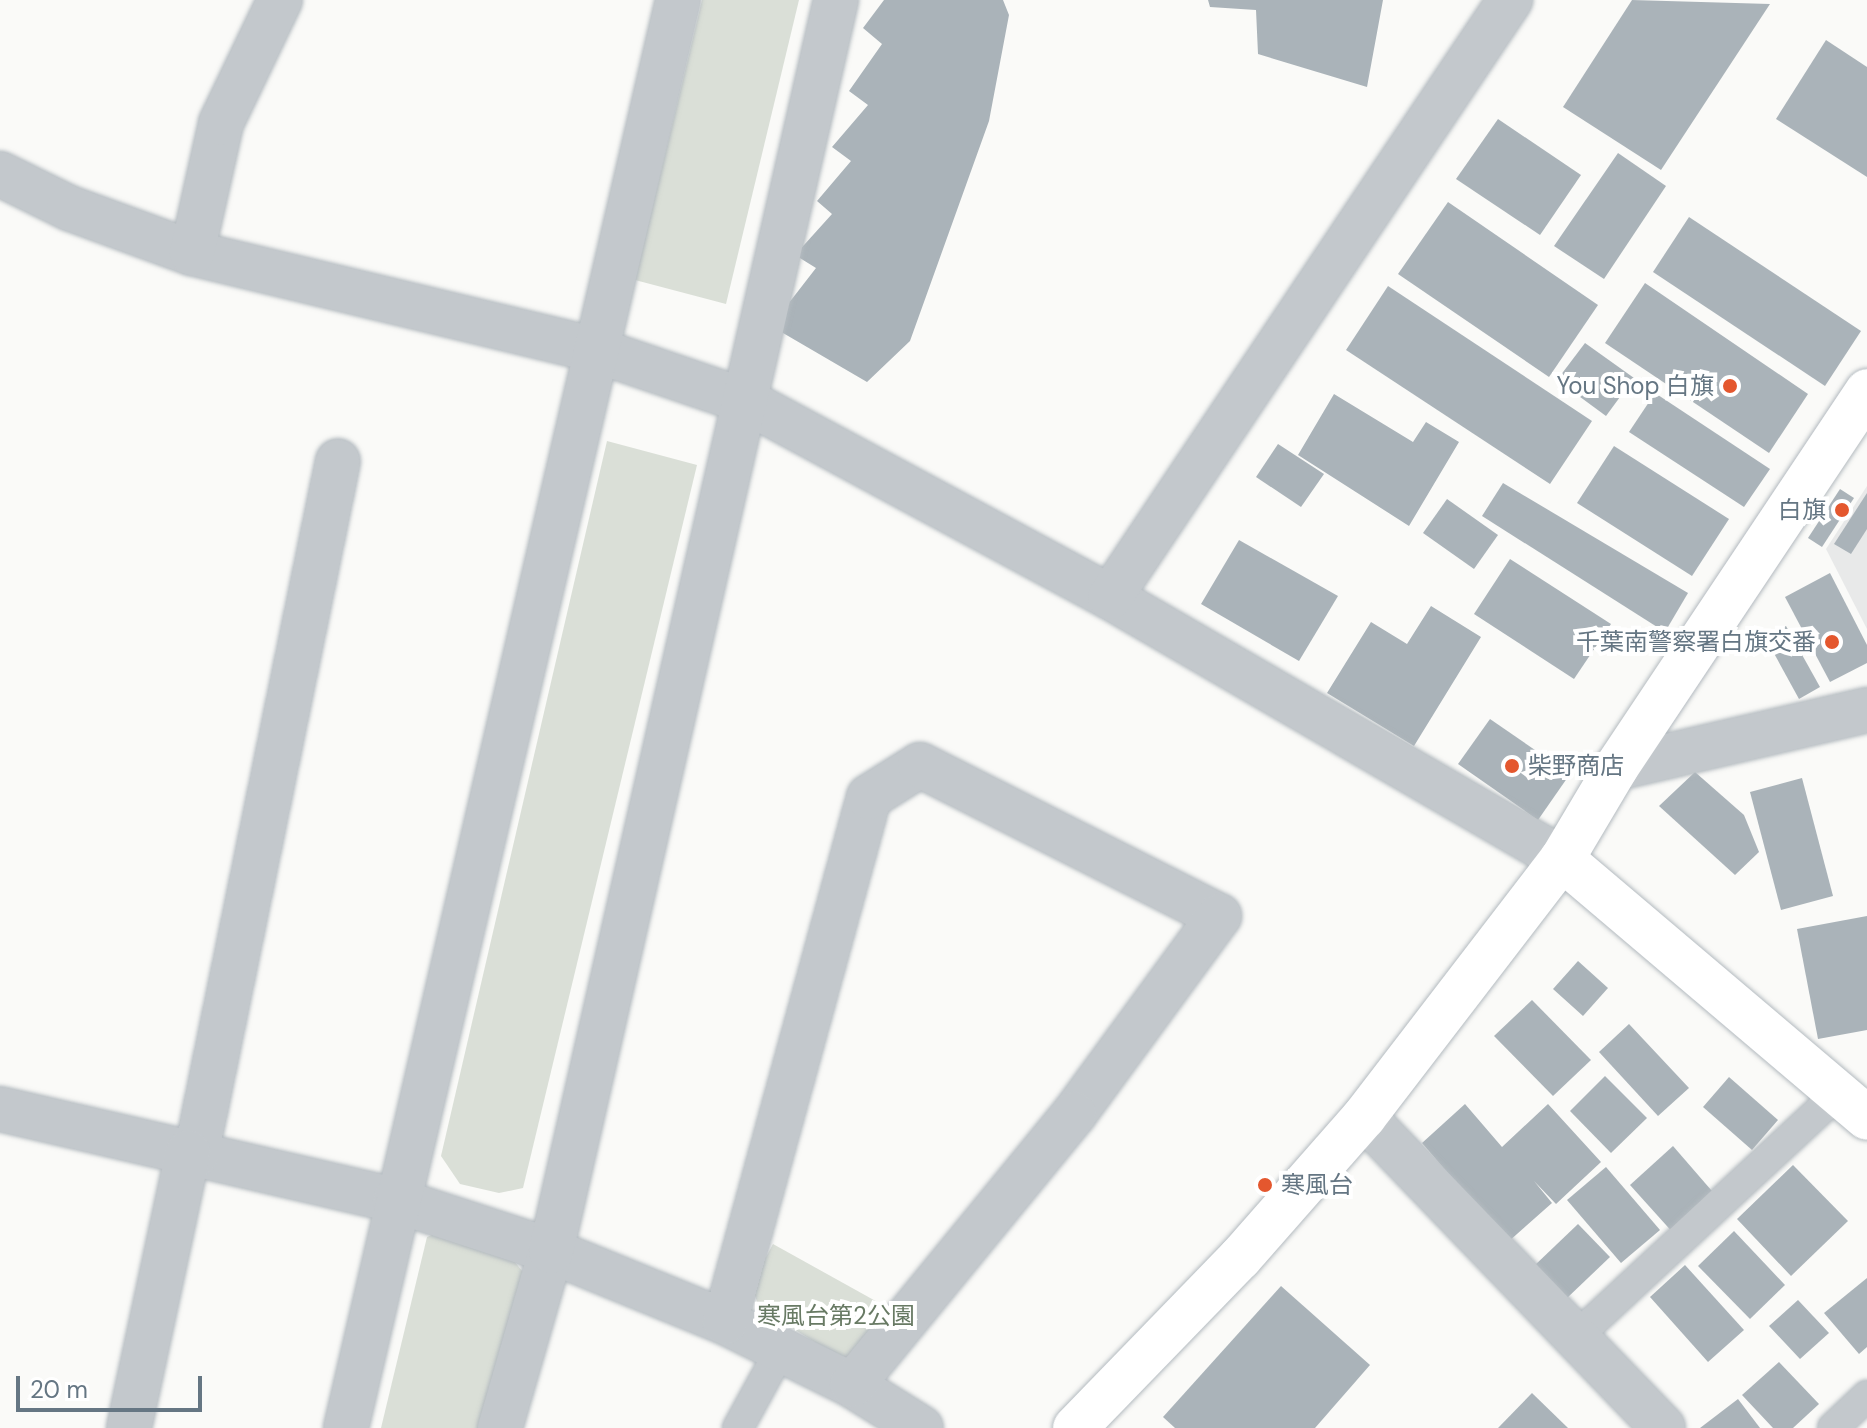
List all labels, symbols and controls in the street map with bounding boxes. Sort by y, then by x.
place label: You Shop 白旗 [1556,372,1714,400]
marker: You Shop 白旗 [1721,377,1739,395]
place label: 白旗 [1778,496,1826,524]
marker: 白旗 [1833,501,1851,519]
place label: 千葉南警察署白旗交番 [1576,628,1816,656]
marker: 千葉南警察署白旗交番 [1823,633,1841,651]
place label: 柴野商店 [1528,752,1624,780]
marker: 柴野商店 [1503,757,1521,775]
place label: 寒風台 [1281,1171,1353,1199]
marker: 寒風台 [1256,1176,1274,1194]
park label: 寒風台第2公園 [757,1302,915,1330]
scale bar [20,1360,206,1410]
text: 20 m [30,1374,88,1405]

